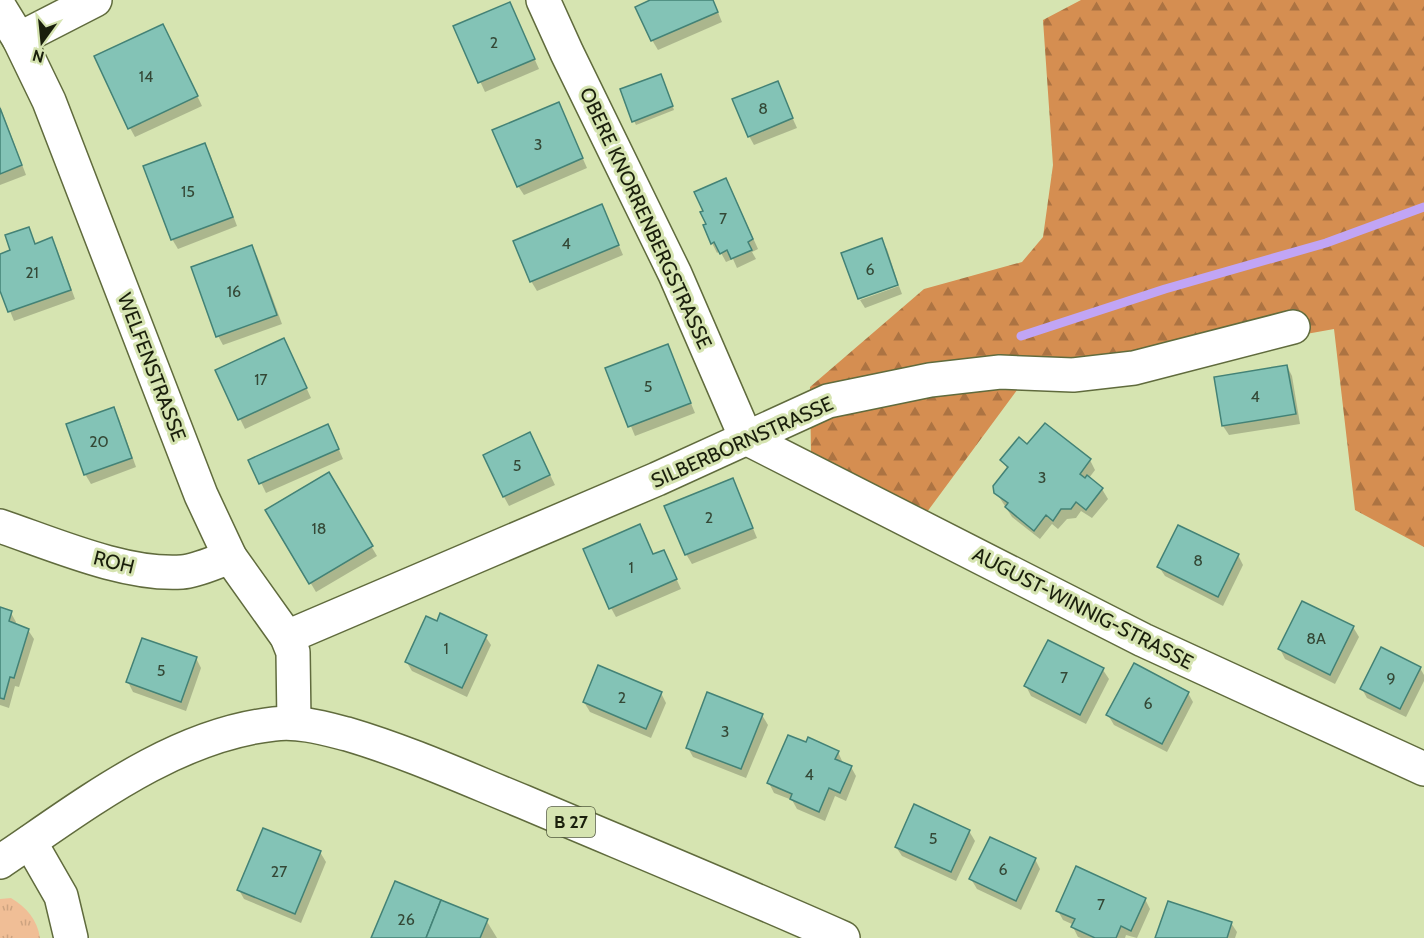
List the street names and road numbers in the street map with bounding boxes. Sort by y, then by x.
street label: OBERE KNORRENBERGSTRASSE [575,83,717,353]
street label: WELFENSTRASSE [113,290,191,444]
street label: SILBERBORNSTRASSE [647,391,837,493]
street label: AUGUST-WINNIG-STRASSE [969,542,1197,674]
street label: ROH [91,545,137,579]
road number: B 27 [547,807,595,837]

